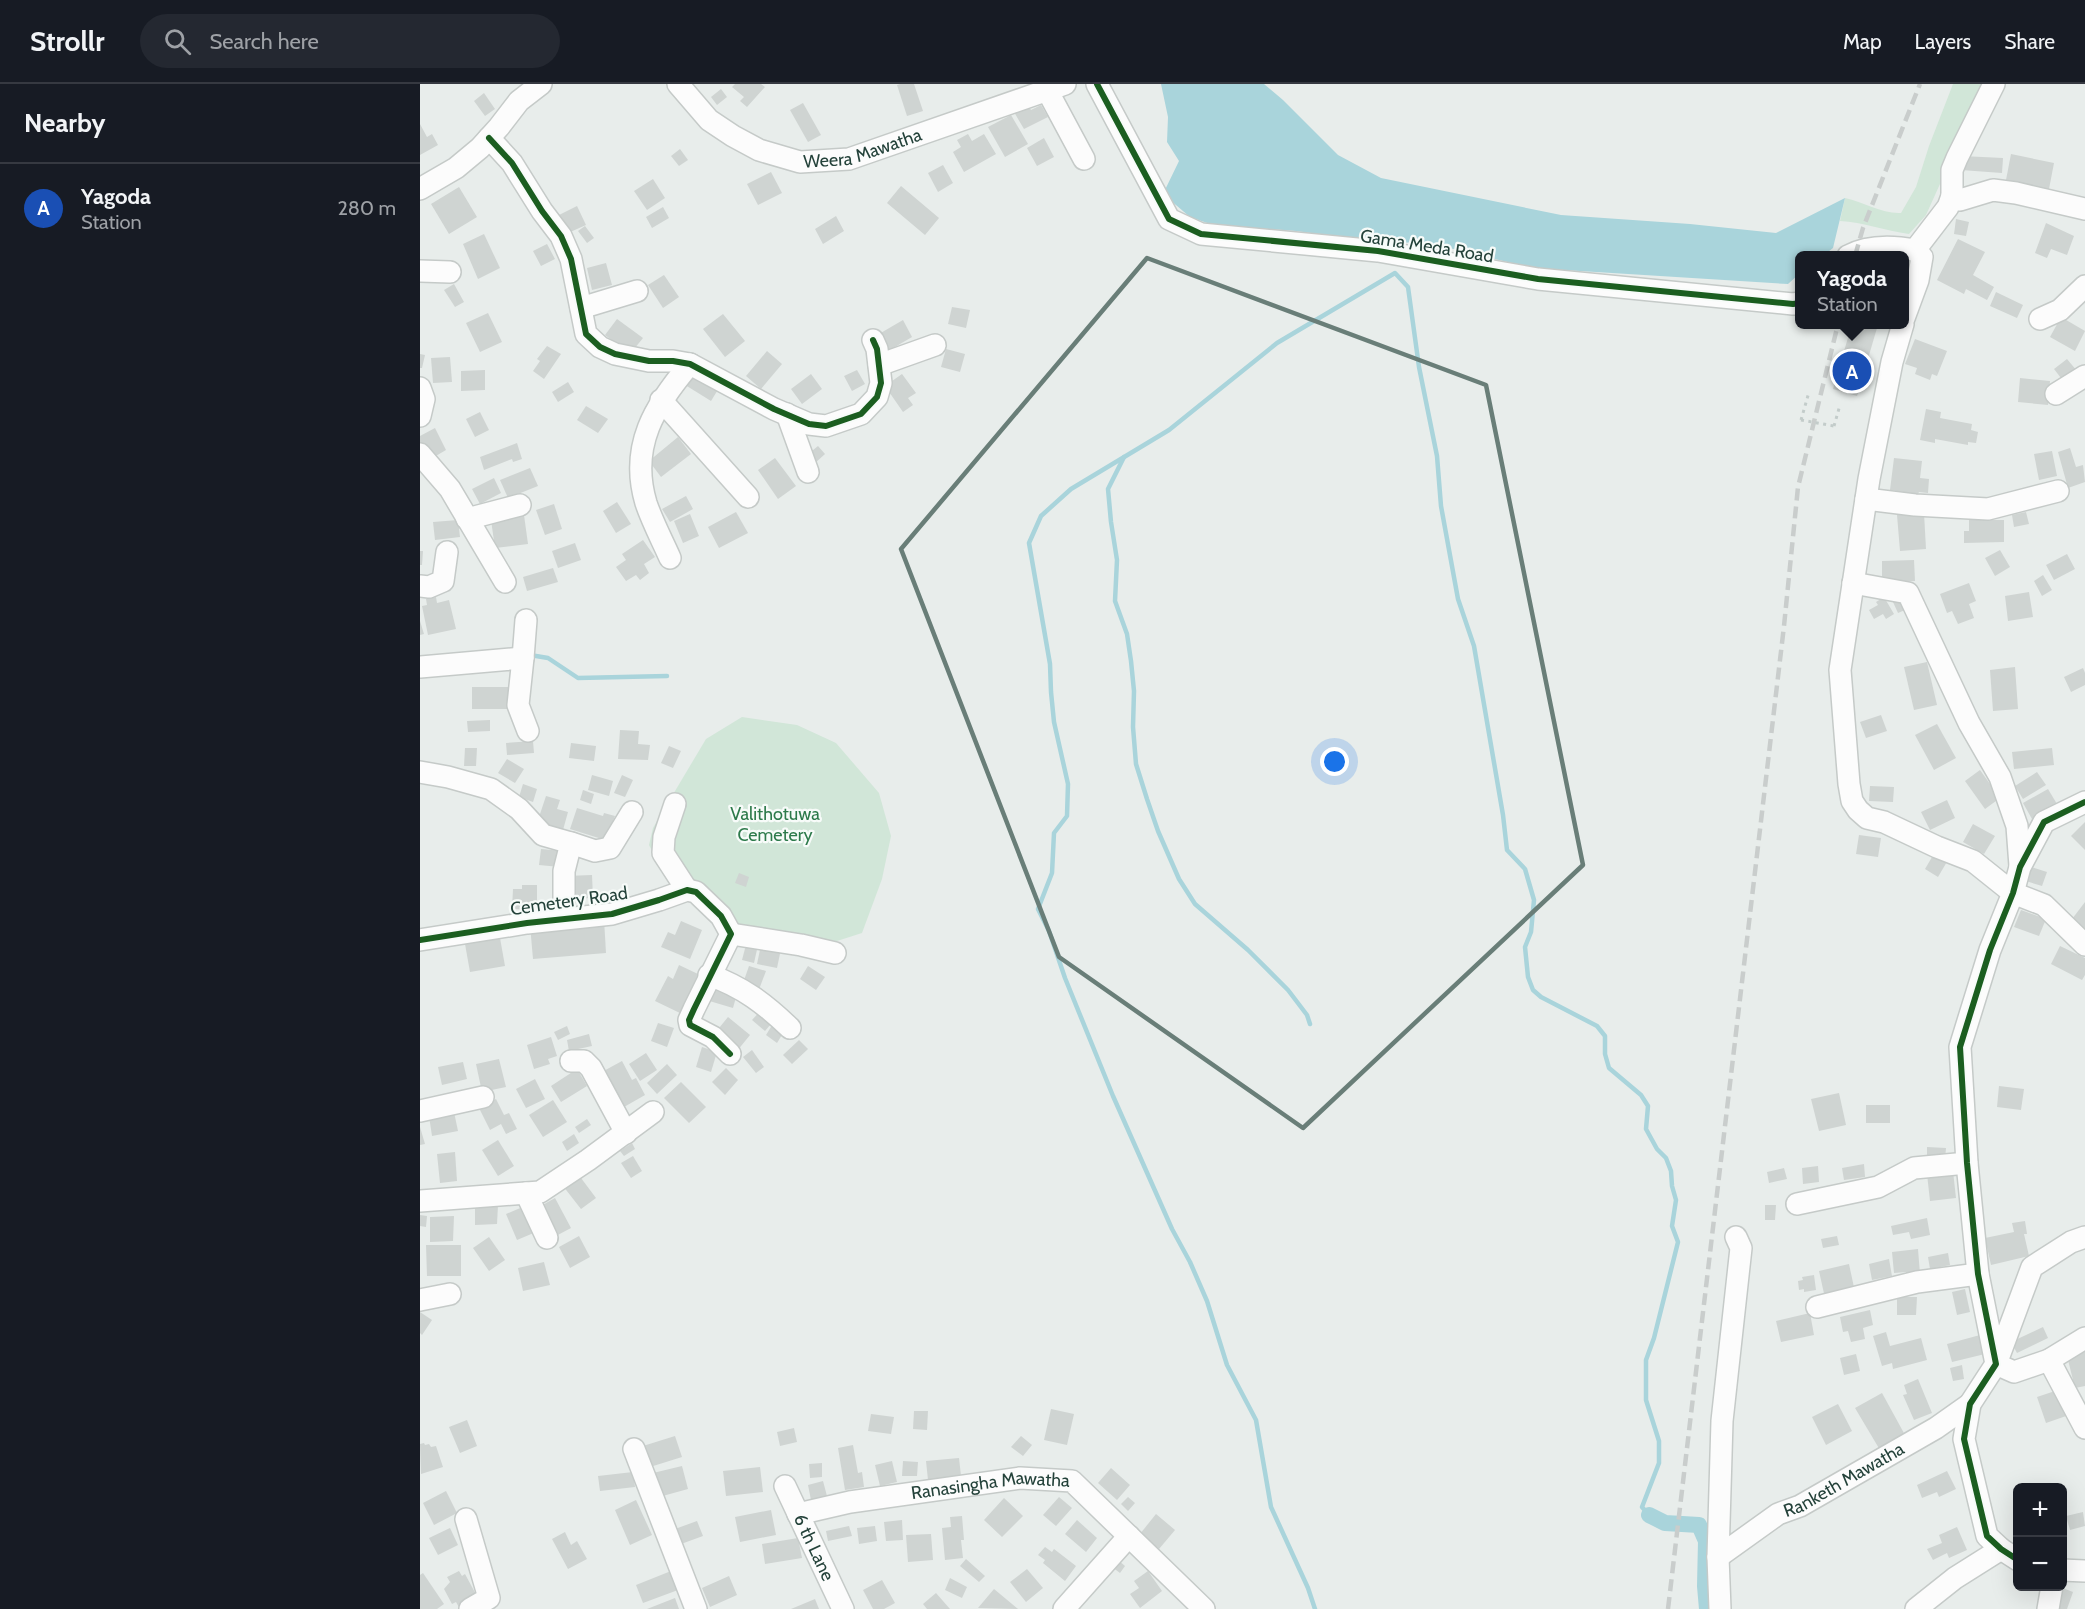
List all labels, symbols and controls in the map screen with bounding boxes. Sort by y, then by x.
search box [140,14,560,68]
text: Strollr [30,24,104,58]
icon: search [161,25,194,58]
text: Search here [209,28,319,55]
text: Map [1843,29,1882,54]
text: Layers [1915,29,1971,54]
text: Share [2004,29,2055,54]
text: Nearby [24,107,105,139]
street label: Weera Mawatha [803,123,925,173]
text: Yagoda [81,183,151,210]
text: A [37,196,50,220]
text: 280 m [337,196,396,220]
text: Station [81,210,142,234]
street label: Gama Meda Road [1359,225,1495,267]
popup [1795,251,1909,329]
text: Yagoda [1817,265,1887,292]
text: Station [1817,292,1878,316]
pin: A [1832,348,1872,394]
your location [1320,747,1349,776]
park label: Valithotuwa Cemetery [730,803,820,846]
street label: Cemetery Road [509,882,629,920]
street label: Ranketh Mawatha [1780,1437,1908,1522]
street label: Ranasingha Mawatha [910,1466,1071,1504]
map controls [2013,1483,2067,1591]
button: + [2013,1483,2067,1537]
street label: 6 th Lane [789,1511,839,1584]
button: − [2013,1537,2067,1591]

